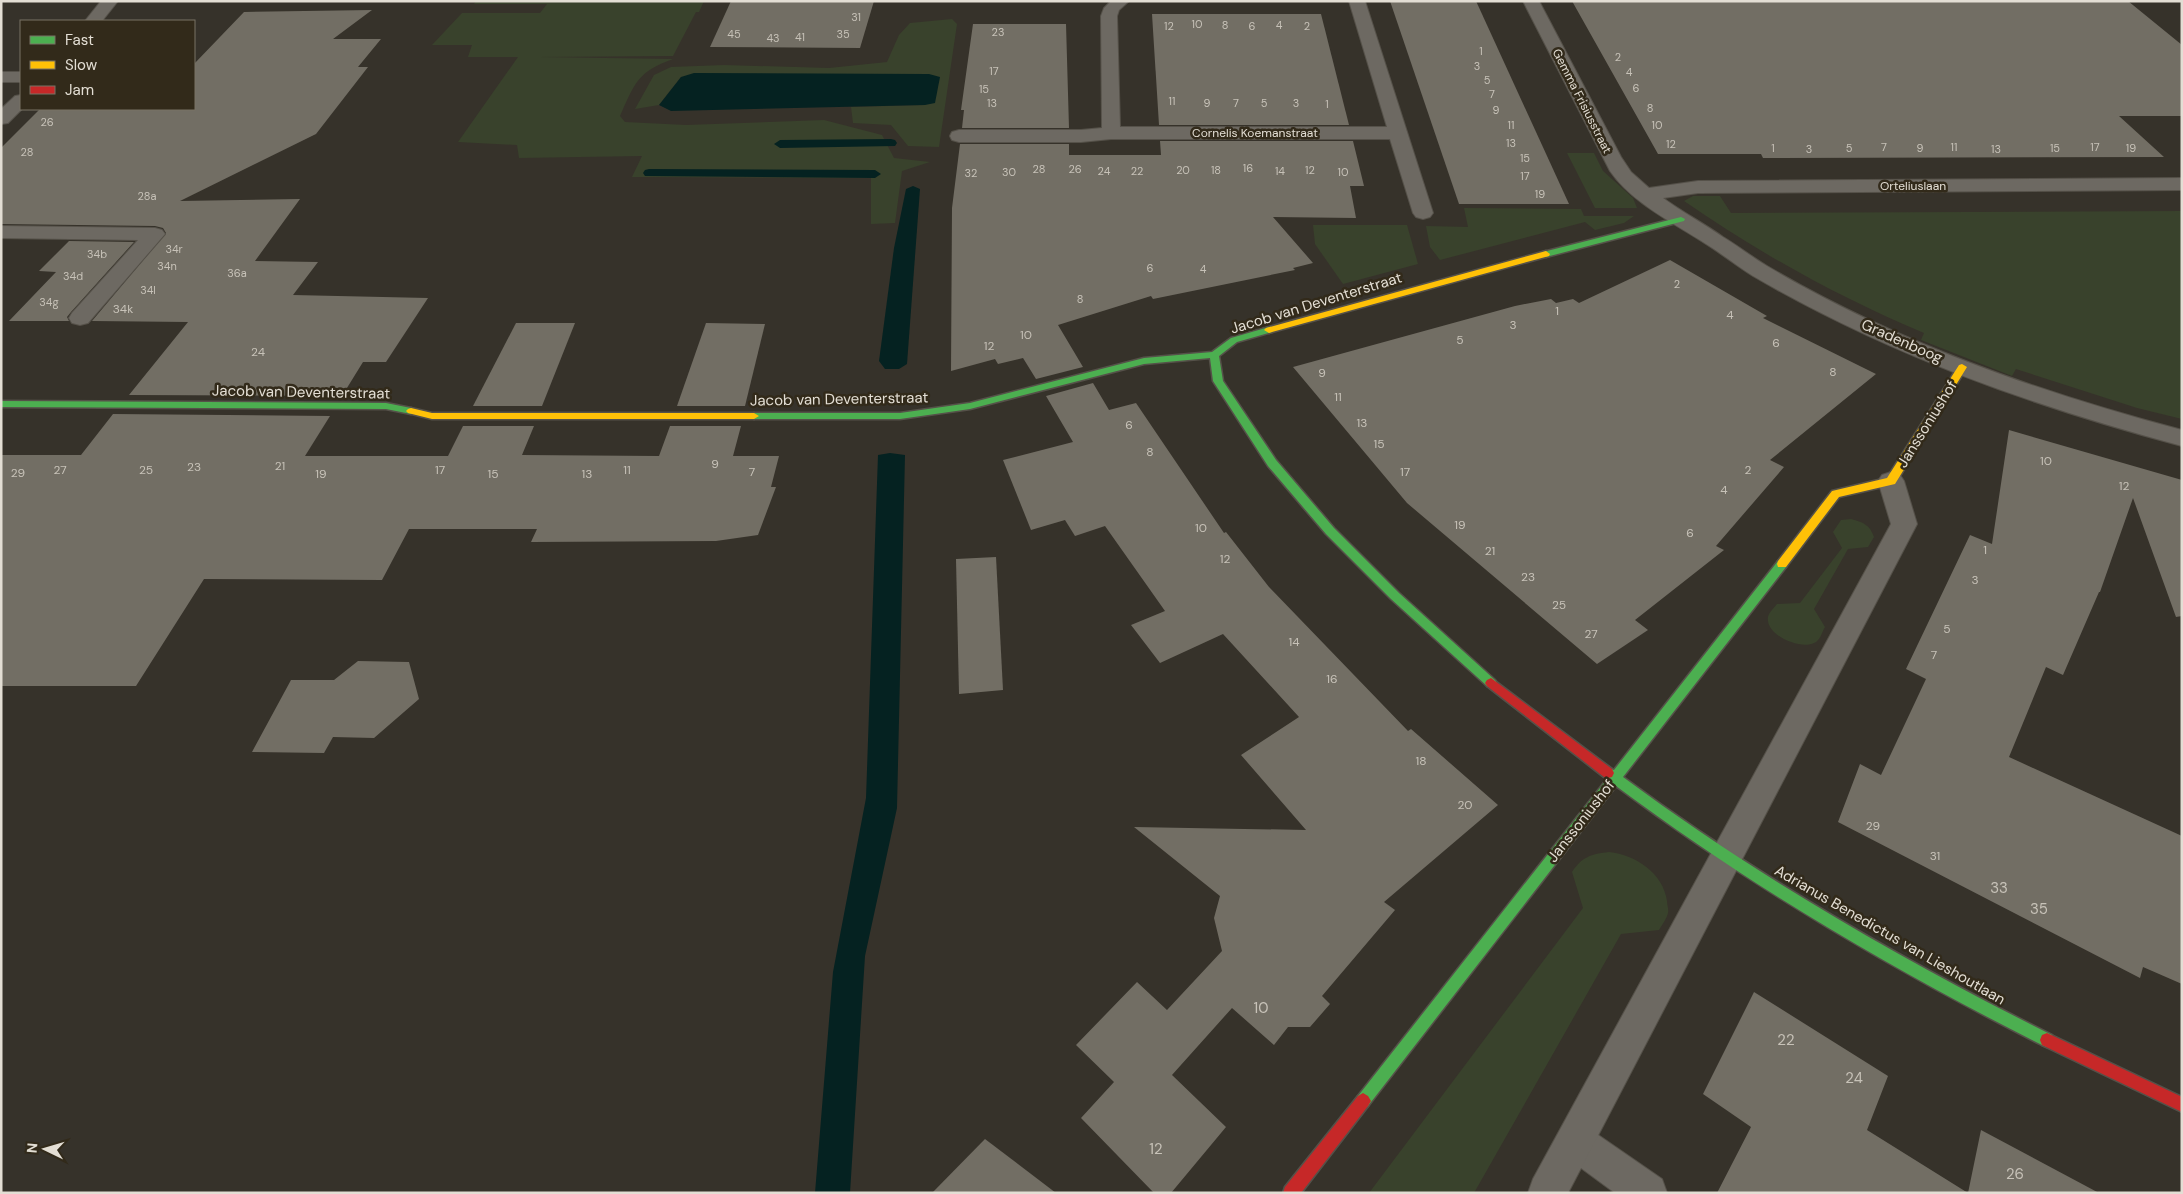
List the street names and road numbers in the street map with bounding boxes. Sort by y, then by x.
street label: Gemma Frisiusstraat [1549,46,1615,156]
street label: Cornelis Koemanstraat [1192,125,1318,141]
street label: Orteliuslaan [1880,178,1946,194]
street label: Jacob van Deventerstraat [1228,267,1404,339]
street label: Gradenboog [1858,314,1946,368]
street label: Janssoniushof [1892,377,1962,471]
street label: Jacob van Deventerstraat [212,380,390,404]
street label: Jacob van Deventerstraat [750,387,928,411]
street label: Janssoniushof [1543,776,1619,866]
street label: Adrianus Benedictus van Lieshoutlaan [1771,861,2009,1009]

